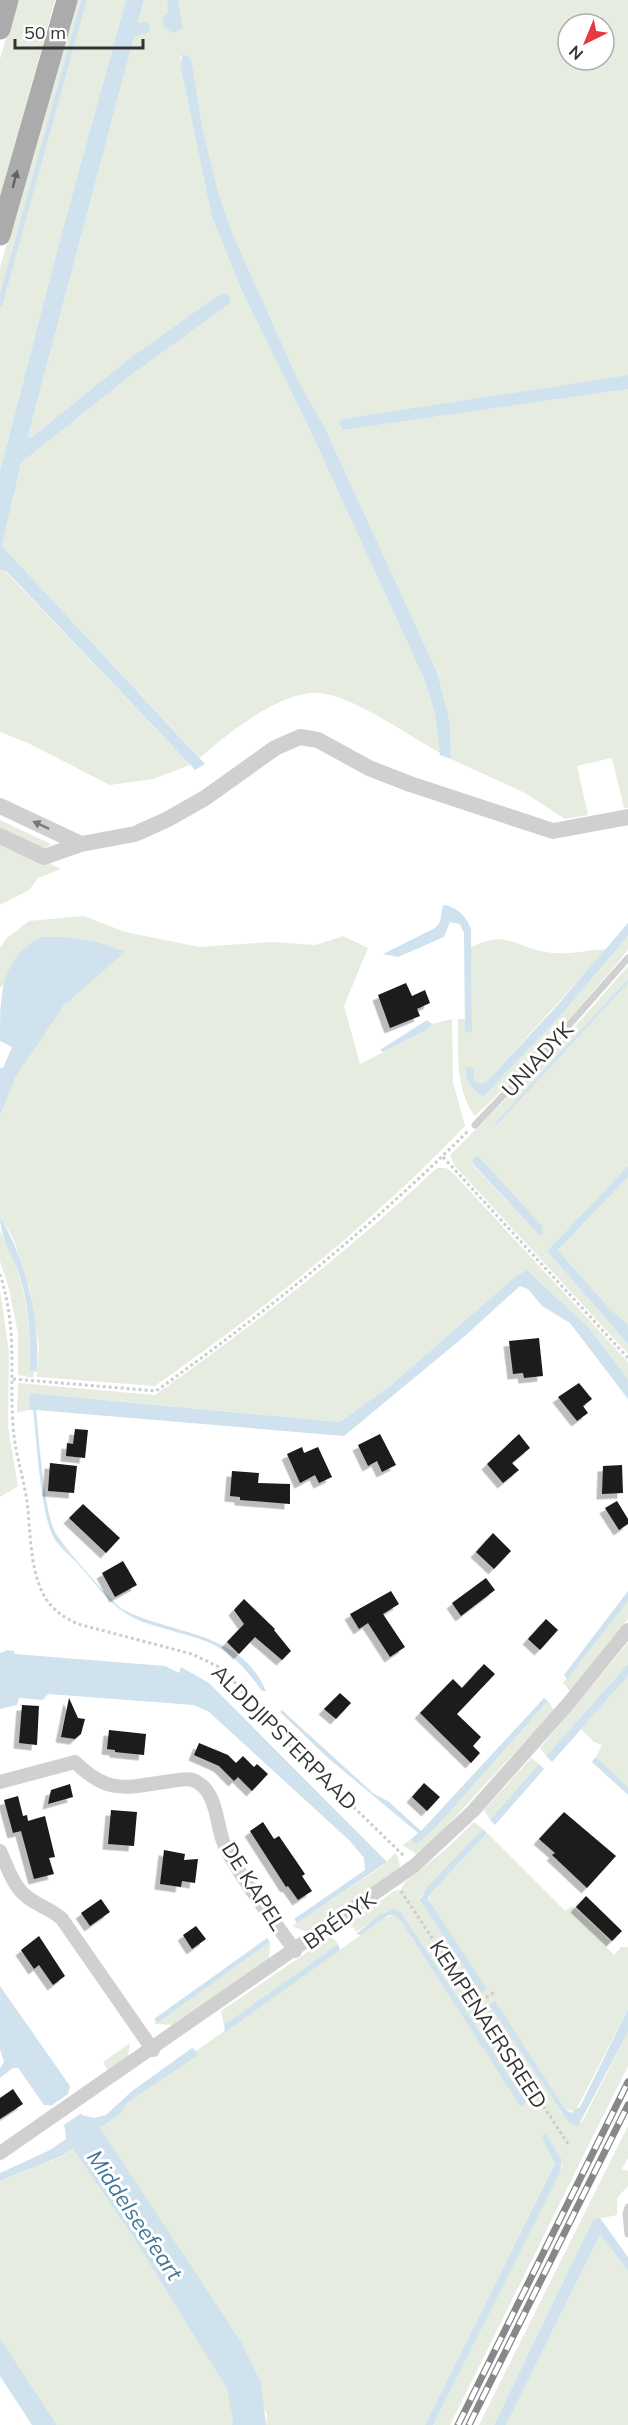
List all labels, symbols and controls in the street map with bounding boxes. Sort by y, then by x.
scale bar [15,12,142,50]
north arrow [556,12,616,72]
text: 50 m [24,21,66,44]
text: N [565,42,587,64]
one-way arrow [11,170,20,188]
one-way arrow [32,821,49,830]
street label: UNIADYK [496,1016,579,1102]
street label: ALDDJIPSTERPAAD [207,1659,363,1815]
street label: DE KAPEL [217,1837,292,1935]
street label: BRÉDYK [298,1885,381,1954]
street label: KEMPENAERSREED [425,1935,553,2113]
water label: Middelseefeart [81,2145,190,2287]

